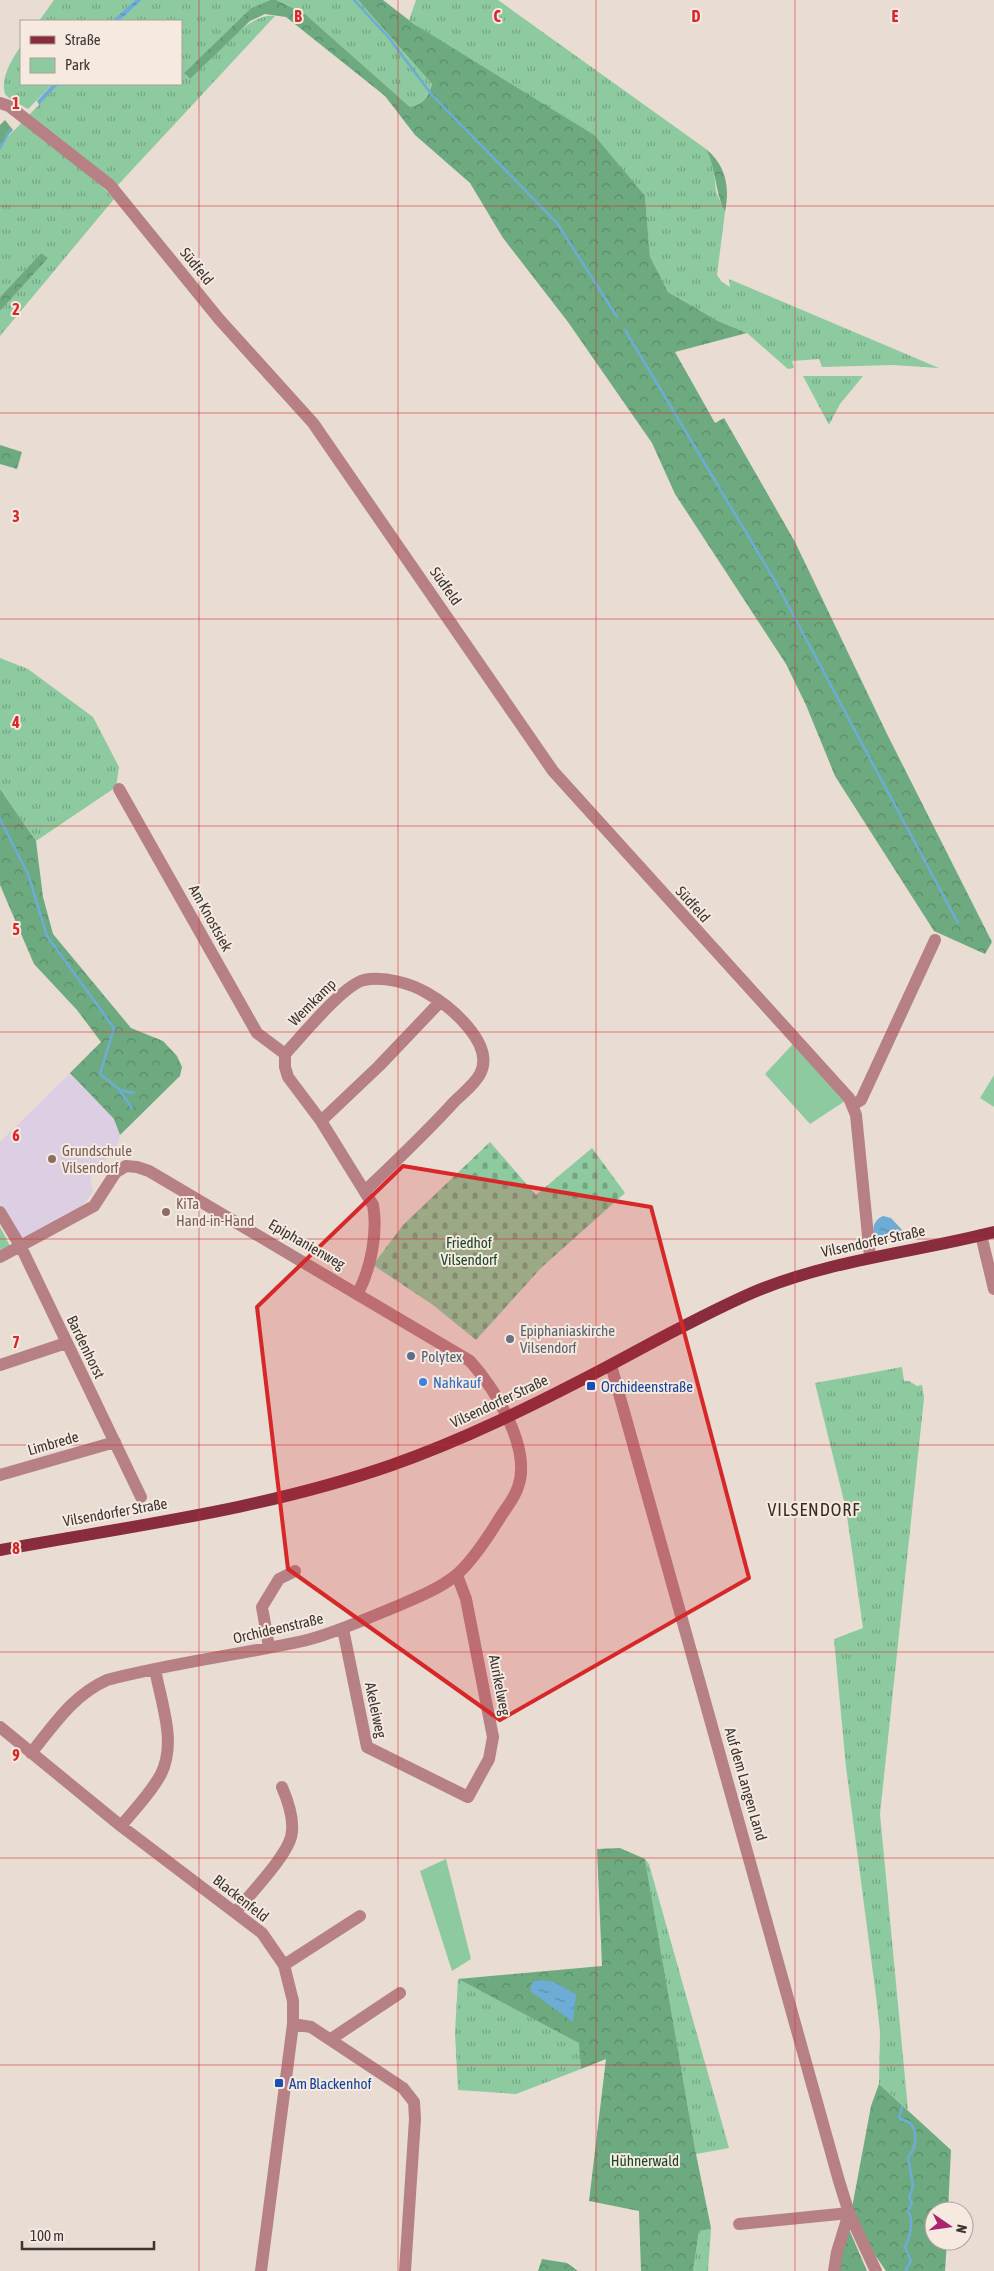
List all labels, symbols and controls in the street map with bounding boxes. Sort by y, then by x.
text: B [294,7,302,25]
text: C [493,7,501,25]
text: D [692,7,701,25]
text: E [892,7,899,25]
legend [20,20,182,85]
text: Straße [65,31,101,48]
text: Park [65,56,90,73]
text: 1 [12,94,20,112]
street label: Südfeld [177,244,217,288]
text: 2 [12,300,20,318]
text: 3 [12,507,20,525]
street label: Südfeld [427,564,465,608]
text: 4 [11,713,20,731]
street label: Am Knostsiek [186,882,236,955]
street label: Südfeld [672,883,714,925]
text: 5 [12,920,20,938]
street label: Wemkamp [285,975,339,1029]
text: 6 [12,1126,20,1144]
place label: Grundschule Vilsendorf [62,1142,132,1176]
marker: Grundschule Vilsendorf [46,1153,58,1165]
place label: KiTa Hand-in-Hand [176,1195,254,1229]
marker: KiTa Hand-in-Hand [160,1206,172,1218]
street label: Epiphanienweg [266,1215,349,1273]
street label: Vilsendorfer Straße [820,1222,927,1260]
park label: Friedhof Vilsendorf [441,1234,497,1268]
street label: Bardenhorst [63,1313,109,1381]
place label: Epiphaniaskirche Vilsendorf [520,1322,615,1356]
text: 7 [12,1333,20,1351]
marker: Epiphaniaskirche Vilsendorf [504,1333,516,1345]
place label: Polytex [421,1348,462,1365]
marker: Polytex [405,1350,417,1362]
street label: Vilsendorfer Straße [448,1371,551,1431]
place label: Nahkauf [433,1374,481,1391]
marker: Nahkauf [417,1376,429,1388]
place label: Orchideenstraße [601,1378,693,1395]
marker: Orchideenstraße [585,1380,597,1392]
street label: Limbrede [26,1428,81,1458]
street label: Vilsendorfer Straße [62,1494,169,1530]
district label: VILSENDORF [767,1499,861,1520]
text: 8 [12,1539,20,1557]
street label: Orchideenstraße [231,1609,325,1647]
street label: Aurikelweg [486,1653,514,1717]
street label: Akeleiweg [362,1681,390,1740]
street label: Auf dem Langen Land [722,1725,770,1843]
text: 9 [12,1746,20,1764]
street label: Blackenfeld [210,1871,272,1925]
place label: Am Blackenhof [289,2075,372,2092]
marker: Am Blackenhof [273,2077,285,2089]
park label: Hühnerwald [611,2152,679,2169]
north arrow [924,2201,974,2251]
scale bar [22,2218,155,2250]
text: N [953,2223,970,2235]
text: 100 m [30,2227,64,2244]

